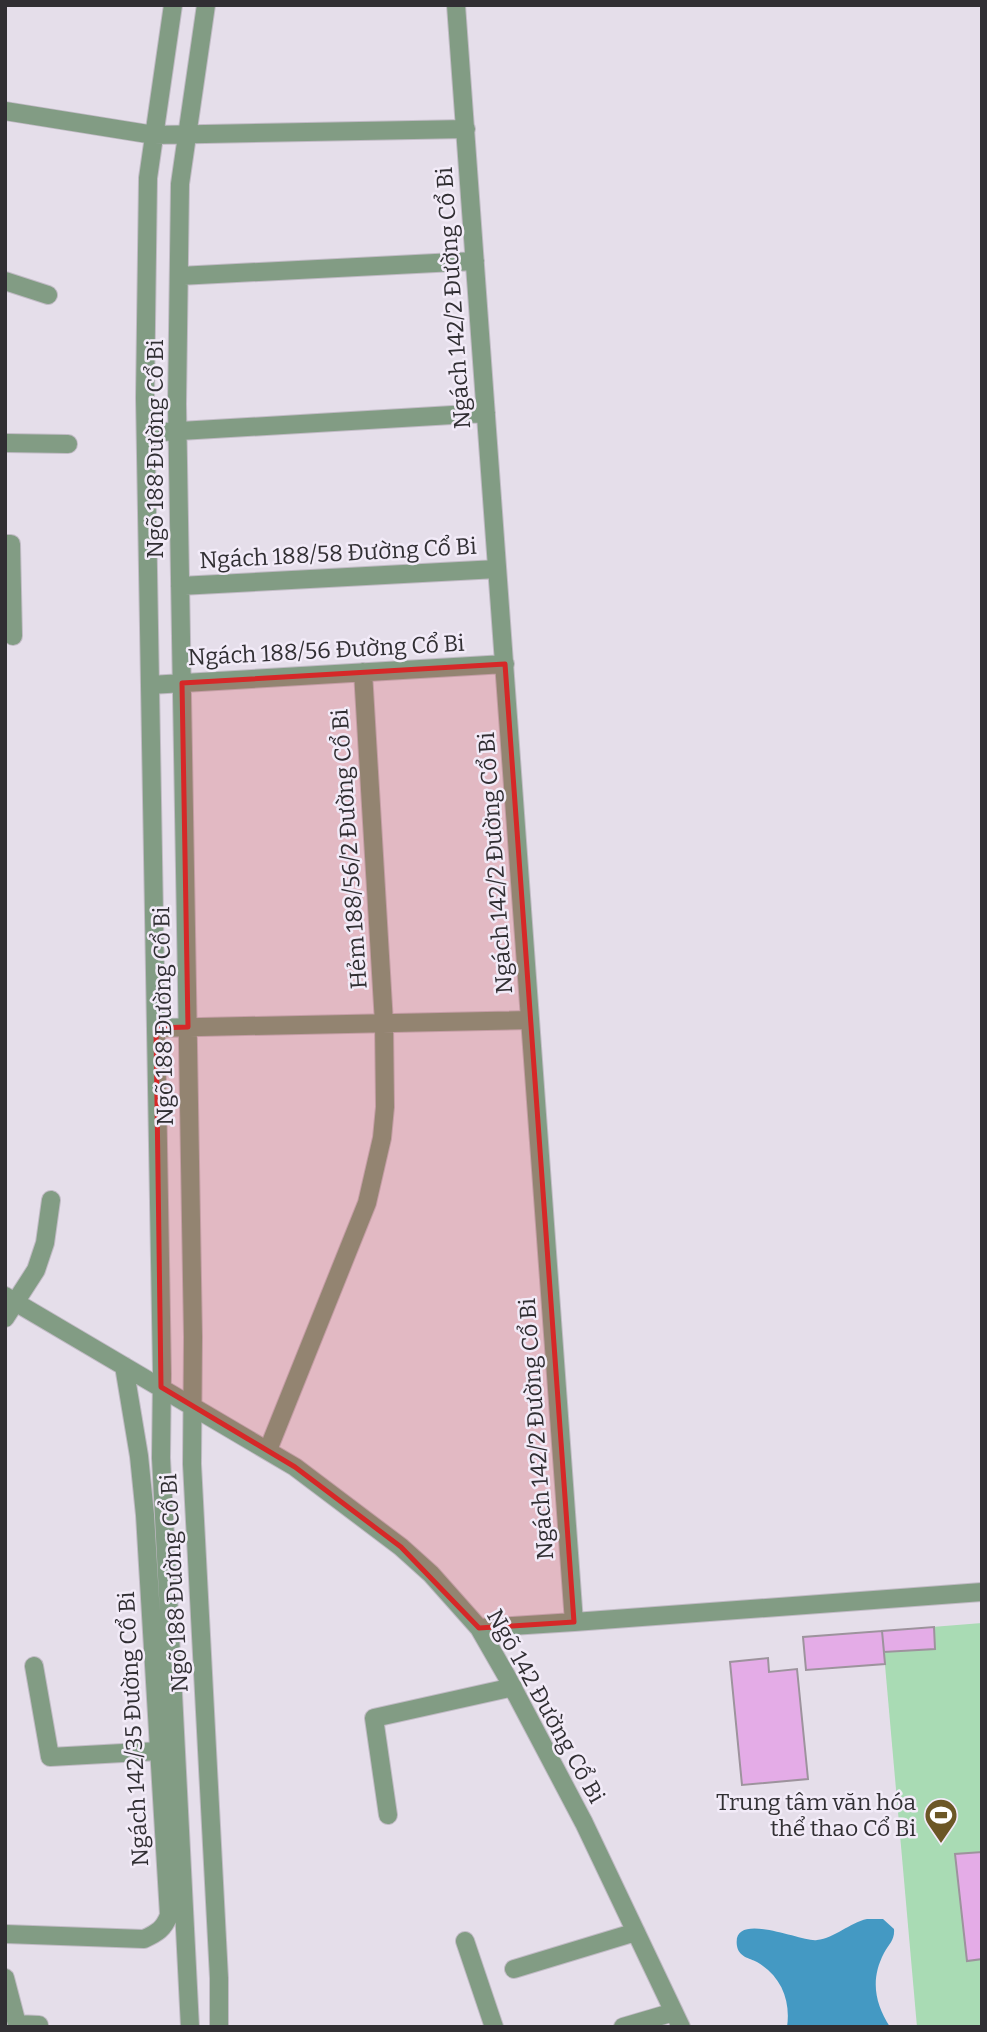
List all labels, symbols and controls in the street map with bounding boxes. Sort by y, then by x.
street label: Ngách 142/2 Đường Cổ Bi [430,166,476,430]
street label: Ngõ 188 Đường Cổ Bi [141,339,169,559]
street label: Ngách 188/58 Đường Cổ Bi [199,532,477,574]
street label: Ngách 188/56 Đường Cổ Bi [187,629,465,671]
street label: Hẻm 188/56/2 Đường Cổ Bi [325,708,373,990]
street label: Ngách 142/2 Đường Cổ Bi [472,731,518,995]
street label: Ngõ 188 Đường Cổ Bi [147,906,179,1126]
street label: Ngách 142/2 Đường Cổ Bi [513,1297,559,1561]
street label: Ngõ 188 Đường Cổ Bi [154,1473,194,1693]
street label: Ngách 142/35 Đường Cổ Bi [112,1591,154,1867]
street label: Ngõ 142 Đường Cổ Bi [481,1604,611,1808]
place label: Trung tâm văn hóa thể thao Cổ Bi [716,1788,916,1842]
sports icon: Trung tâm văn hóa thể thao Cổ Bi [922,1796,960,1845]

